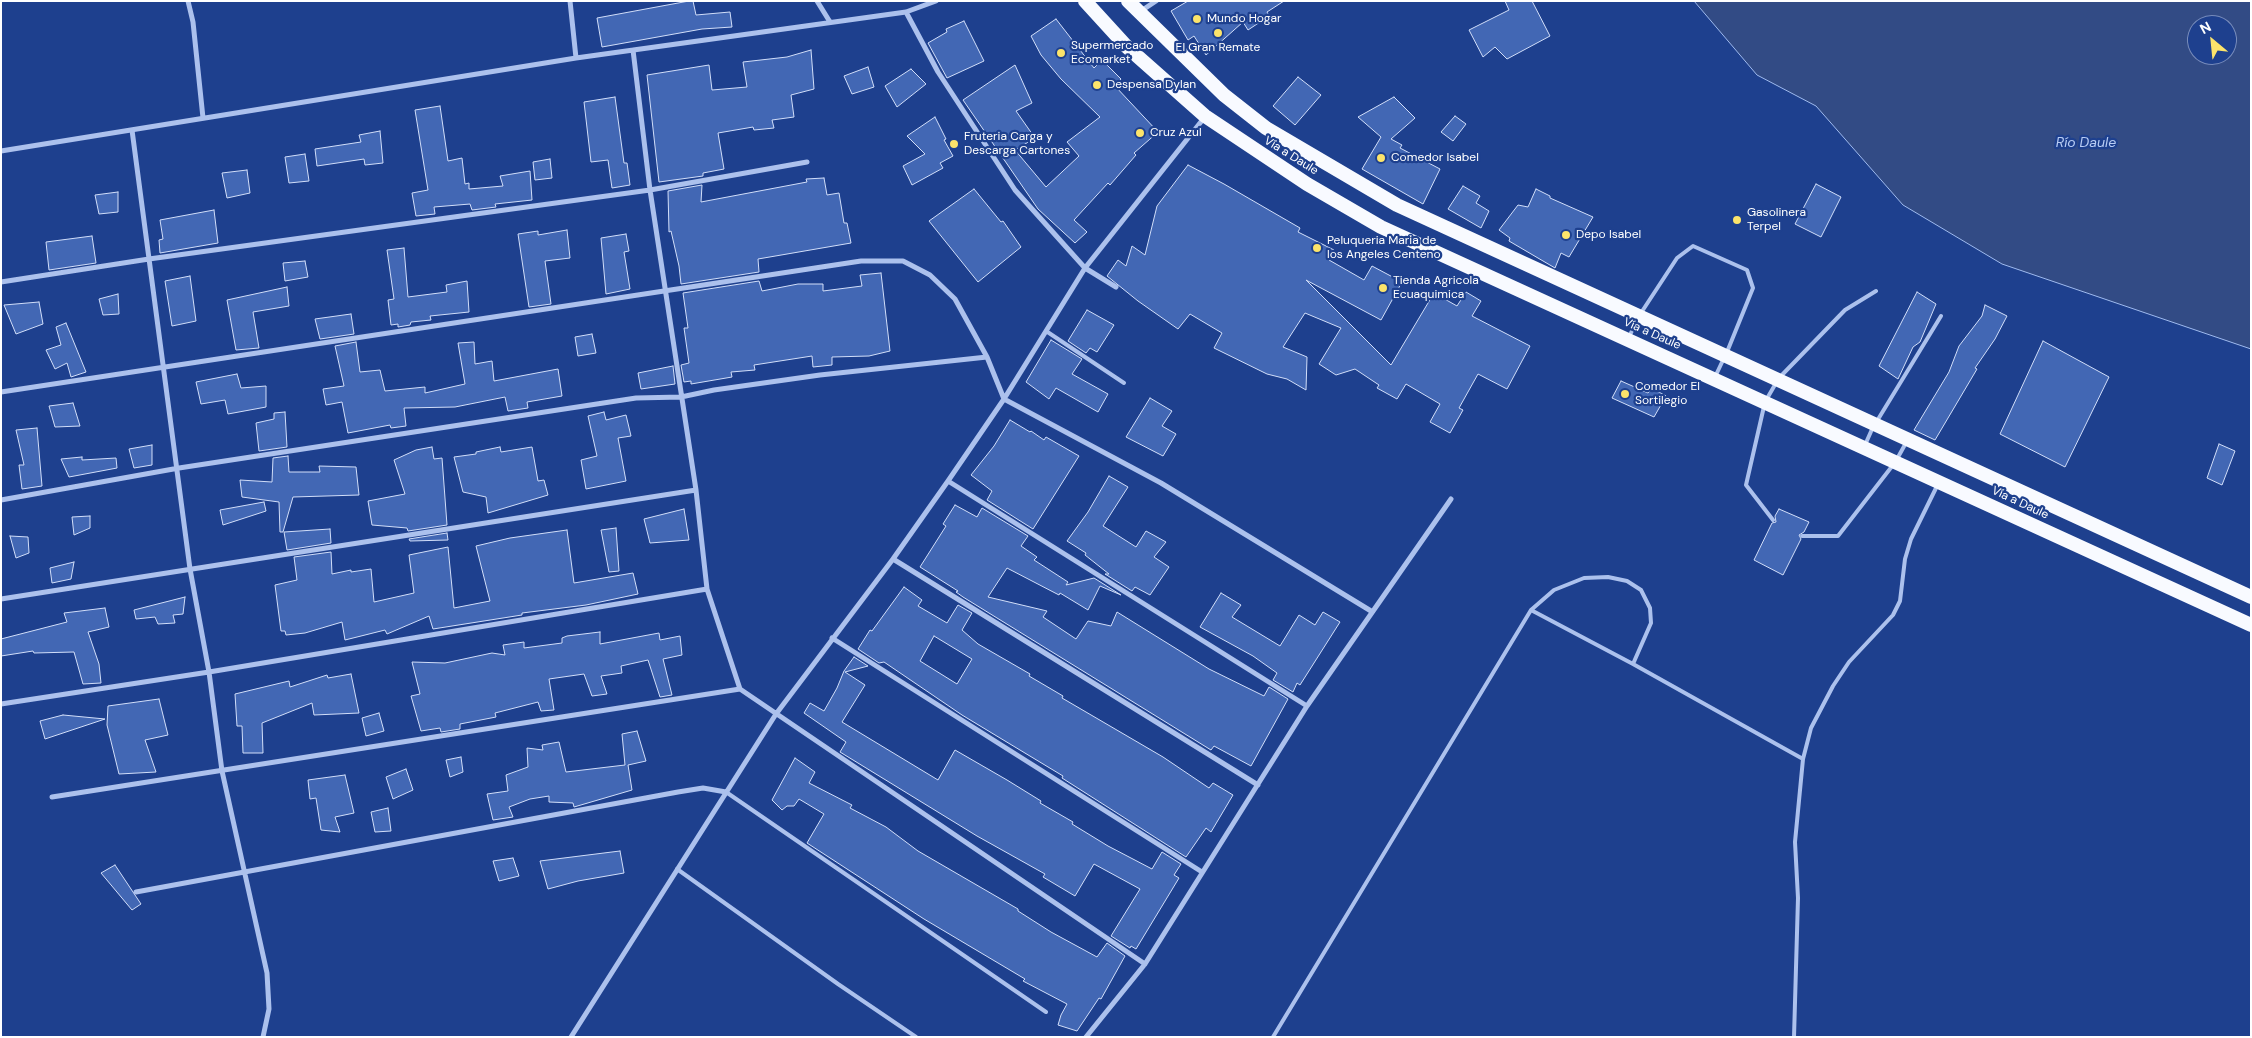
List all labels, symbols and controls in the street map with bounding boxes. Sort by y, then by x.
place label: Mundo Hogar [1207,12,1281,26]
marker: Mundo Hogar [1191,13,1203,25]
north arrow [2187,15,2237,65]
text: N [2197,17,2214,38]
marker: El Gran Remate [1212,27,1224,39]
place label: Supermercado Ecomarket [1071,39,1153,67]
place label: El Gran Remate [1176,41,1260,55]
marker: Supermercado Ecomarket [1055,47,1067,59]
place label: Despensa Dylan [1107,78,1196,92]
marker: Despensa Dylan [1091,79,1103,91]
place label: Cruz Azul [1150,126,1202,140]
marker: Cruz Azul [1134,127,1146,139]
place label: Fruteria Carga y Descarga Cartones [964,130,1070,158]
street label: Vía a Daule [1261,134,1321,178]
water label: Río Daule [2056,135,2116,151]
marker: Fruteria Carga y Descarga Cartones [948,138,960,150]
place label: Comedor Isabel [1391,151,1479,165]
marker: Comedor Isabel [1375,152,1387,164]
place label: Gasolinera Terpel [1747,206,1806,234]
marker: Gasolinera Terpel [1731,214,1743,226]
place label: Depo Isabel [1576,228,1641,242]
marker: Depo Isabel [1560,229,1572,241]
place label: Peluqueria Maria de los Angeles Centeno [1327,234,1441,262]
marker: Peluqueria Maria de los Angeles Centeno [1311,242,1323,254]
place label: Tienda Agricola Ecuaquimica [1393,274,1479,302]
marker: Tienda Agricola Ecuaquimica [1377,282,1389,294]
street label: Vía a Daule [1621,315,1683,353]
place label: Comedor El Sortilegio [1635,380,1700,408]
marker: Comedor El Sortilegio [1619,388,1631,400]
street label: Vía a Daule [1989,484,2051,522]

